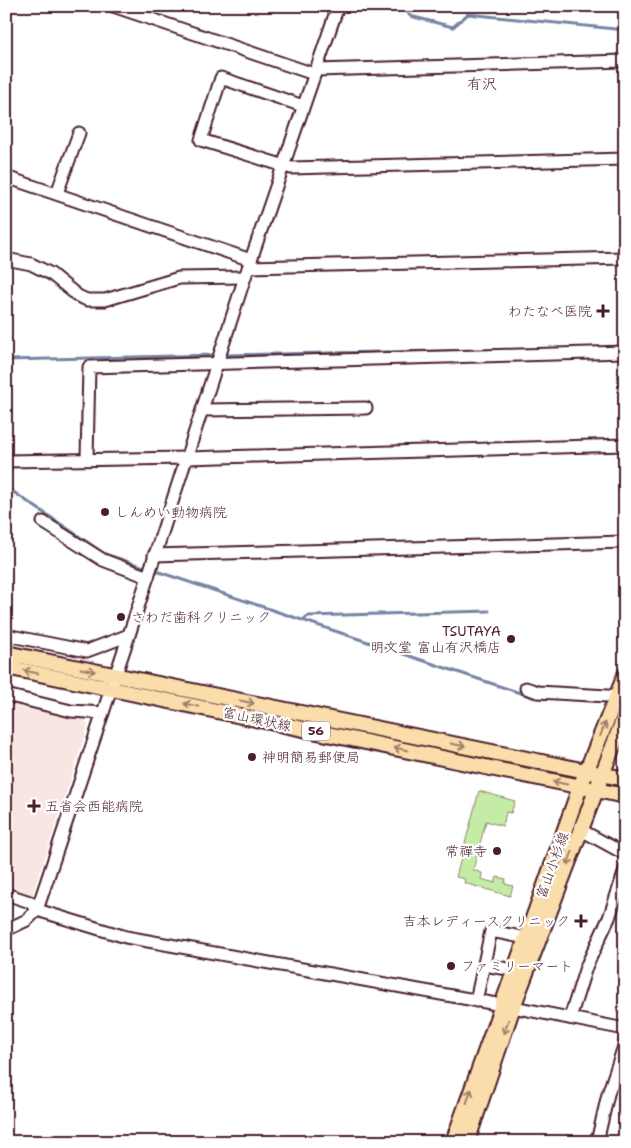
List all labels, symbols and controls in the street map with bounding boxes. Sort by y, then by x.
district label: 有沢 [467,74,497,94]
place label: わたなべ医院 [508,302,592,320]
marker: わたなべ医院 [596,304,610,318]
place label: しんめい動物病院 [115,503,227,521]
marker: しんめい動物病院 [99,506,111,518]
place label: さわだ歯科クリニック [131,608,271,626]
marker: さわだ歯科クリニック [115,611,127,623]
place label: TSUTAYA 明文堂 富山有沢橋店 [370,622,501,656]
marker: TSUTAYA 明文堂 富山有沢橋店 [505,633,517,645]
one-way arrow [24,666,40,676]
one-way arrow [80,666,96,675]
one-way arrow [239,698,255,708]
one-way arrow [183,699,199,709]
street label: 富山環状線 [221,703,293,735]
road number: 56 [302,721,330,740]
one-way arrow [599,722,608,737]
one-way arrow [450,741,466,750]
one-way arrow [393,744,409,753]
place label: 神明簡易郵便局 [262,748,360,766]
marker: 神明簡易郵便局 [246,751,258,763]
one-way arrow [552,778,568,787]
place label: 五省会西能病院 [45,797,143,815]
marker: 五省会西能病院 [27,799,41,813]
street label: 富山小杉線 [532,829,572,901]
place label: 常禪寺 [445,842,487,860]
marker: 常禪寺 [491,845,503,857]
one-way arrow [565,850,574,866]
place label: 吉本レディースクリニック [403,912,570,930]
marker: 吉本レディースクリニック [574,914,588,928]
place label: ファミリーマート [461,957,573,975]
marker: ファミリーマート [445,960,457,972]
one-way arrow [501,1019,510,1034]
one-way arrow [465,1088,475,1104]

